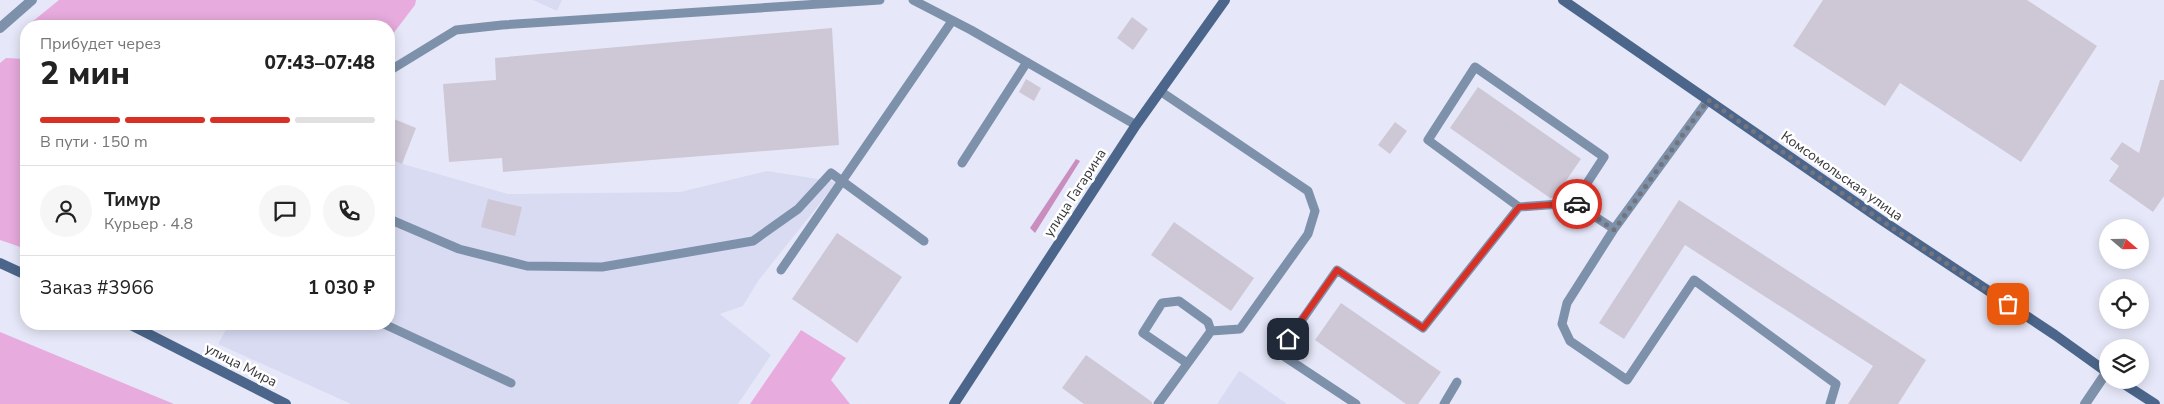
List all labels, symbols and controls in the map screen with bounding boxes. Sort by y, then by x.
text: Прибудет через [40,33,161,55]
text: 07:43–07:48 [264,50,375,76]
text: 2 мин [40,52,130,95]
street label: Комсомольская улица [1777,127,1907,225]
text: В пути · 150 m [40,131,148,153]
street label: улица Гагарина [1039,145,1111,241]
courier [1552,179,1602,229]
button: person [40,185,92,237]
button: chat [259,185,311,237]
button: phone [323,185,375,237]
text: Тимур [104,187,161,213]
icon: car [1563,190,1591,218]
text: Курьер · 4.8 [104,213,193,235]
north arrow [2099,219,2149,269]
map controls [2099,219,2149,389]
text: Заказ #3966 [40,275,154,301]
text: 1 030 ₽ [308,275,375,301]
button: locate [2099,279,2149,329]
pin [1987,283,2029,325]
icon: bag [1994,290,2022,318]
pin [1267,318,1309,360]
icon: home [1274,325,1302,353]
street label: улица Мира [202,339,280,391]
button: layers [2099,339,2149,389]

